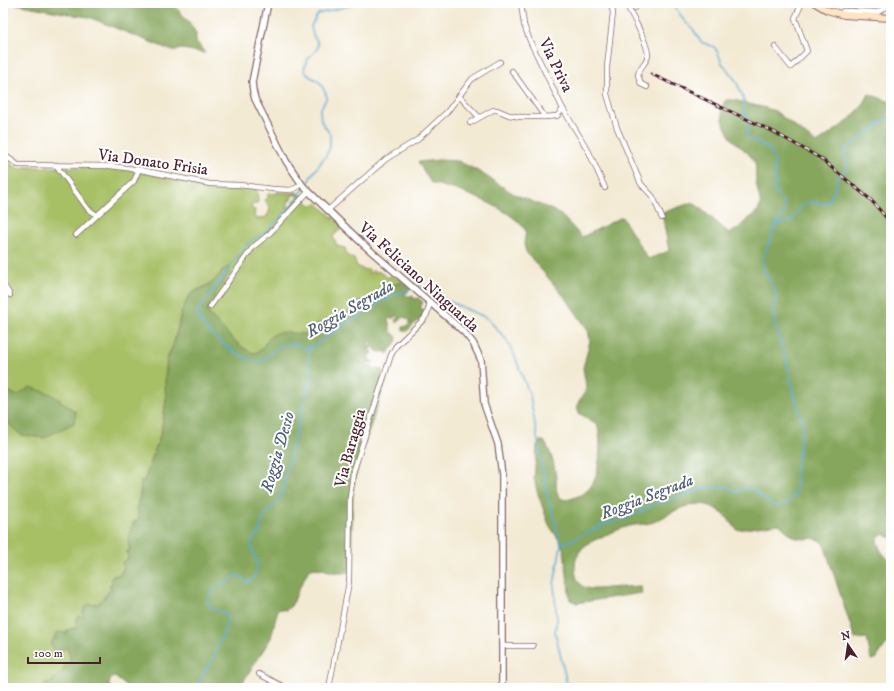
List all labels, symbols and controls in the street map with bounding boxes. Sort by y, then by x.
street label: Via Priva [534,34,578,95]
street label: Via Donato Frisia [96,144,210,180]
street label: Via Feliciano Ninguarda [354,217,483,336]
water label: Roggia Segrada [301,275,398,343]
street label: Via Baraggia [330,406,370,490]
water label: Roggia Desio [256,409,300,496]
water label: Roggia Segrada [597,469,696,525]
north arrow [828,625,868,665]
text: N [840,628,852,644]
scale bar [28,639,100,665]
text: 100 m [34,646,63,661]

